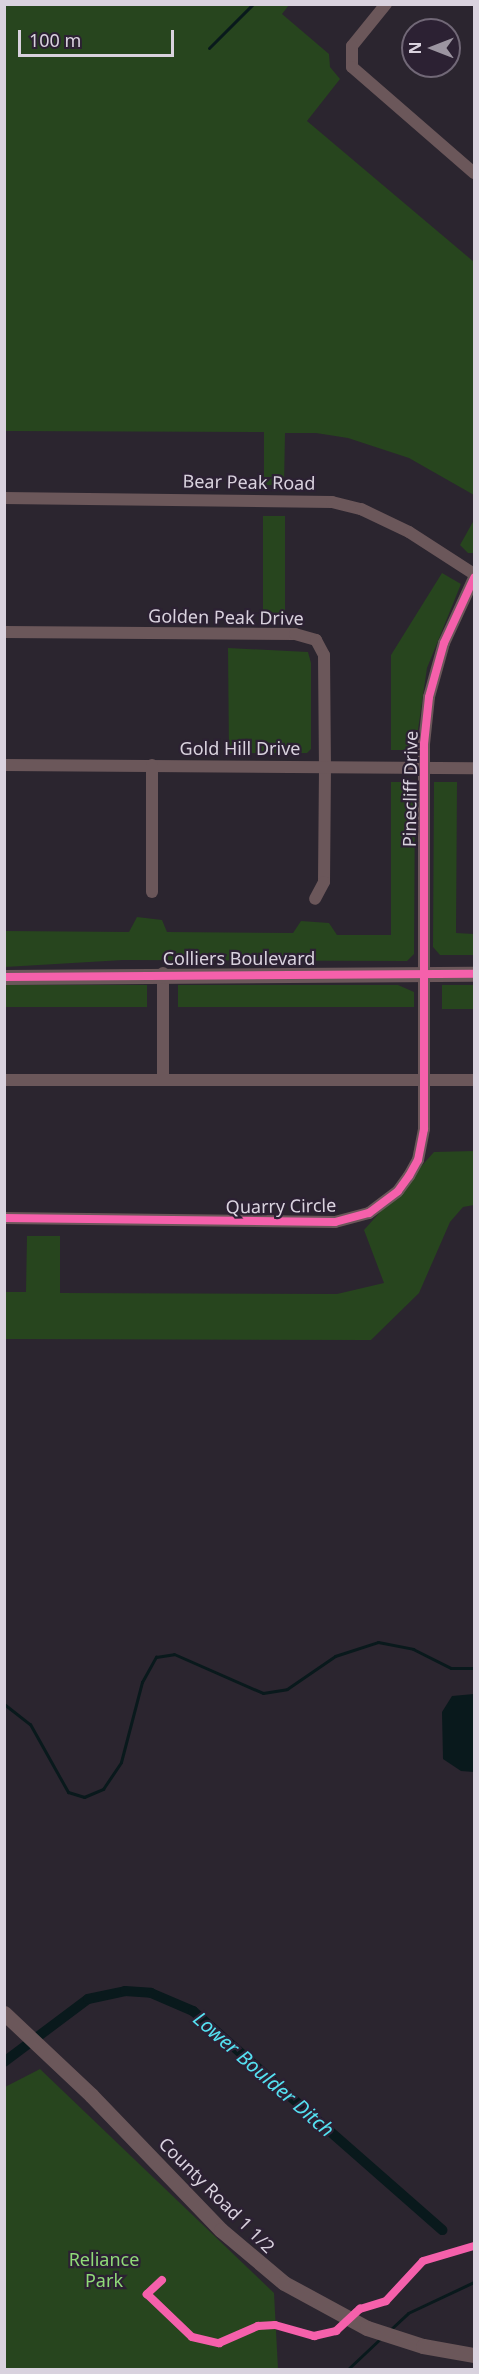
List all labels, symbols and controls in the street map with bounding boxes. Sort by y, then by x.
scale bar [21,18,177,56]
north arrow [401,18,461,78]
text: 100 m [29,28,81,52]
text: N [404,42,426,55]
street label: Bear Peak Road [182,470,316,494]
street label: Golden Peak Drive [148,605,304,629]
street label: Pinecliff Drive [398,731,422,847]
street label: Gold Hill Drive [180,737,300,759]
street label: Colliers Boulevard [163,947,315,969]
street label: Quarry Circle [226,1194,336,1218]
water label: Lower Boulder Ditch [189,2006,339,2142]
street label: County Road 1 1/2 [155,2133,279,2257]
park label: Reliance Park [69,2249,139,2292]

